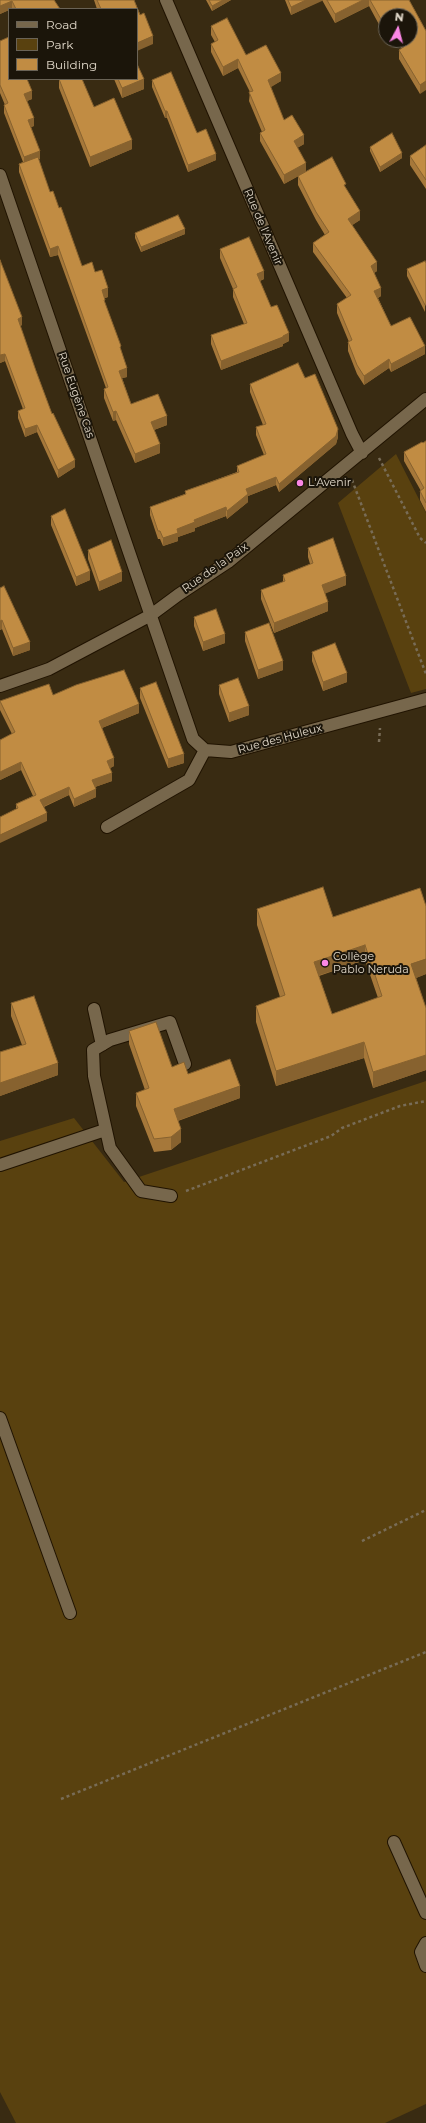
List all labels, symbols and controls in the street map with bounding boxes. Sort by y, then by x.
legend [8,8,138,80]
north arrow [378,8,418,48]
text: N [394,10,405,25]
text: Road [46,17,77,32]
text: Park [46,37,73,52]
text: Building [46,57,97,72]
street label: Rue de l'Avenir [241,187,285,267]
street label: Rue Eugène Cas [55,350,97,440]
place label: L'Avenir [308,476,351,490]
marker: L'Avenir [295,478,305,488]
street label: Rue de la Paix [180,540,250,596]
street label: Rue des Huleux [237,721,323,757]
place label: Collège Pablo Neruda [333,950,409,976]
marker: Collège Pablo Neruda [320,958,330,968]

